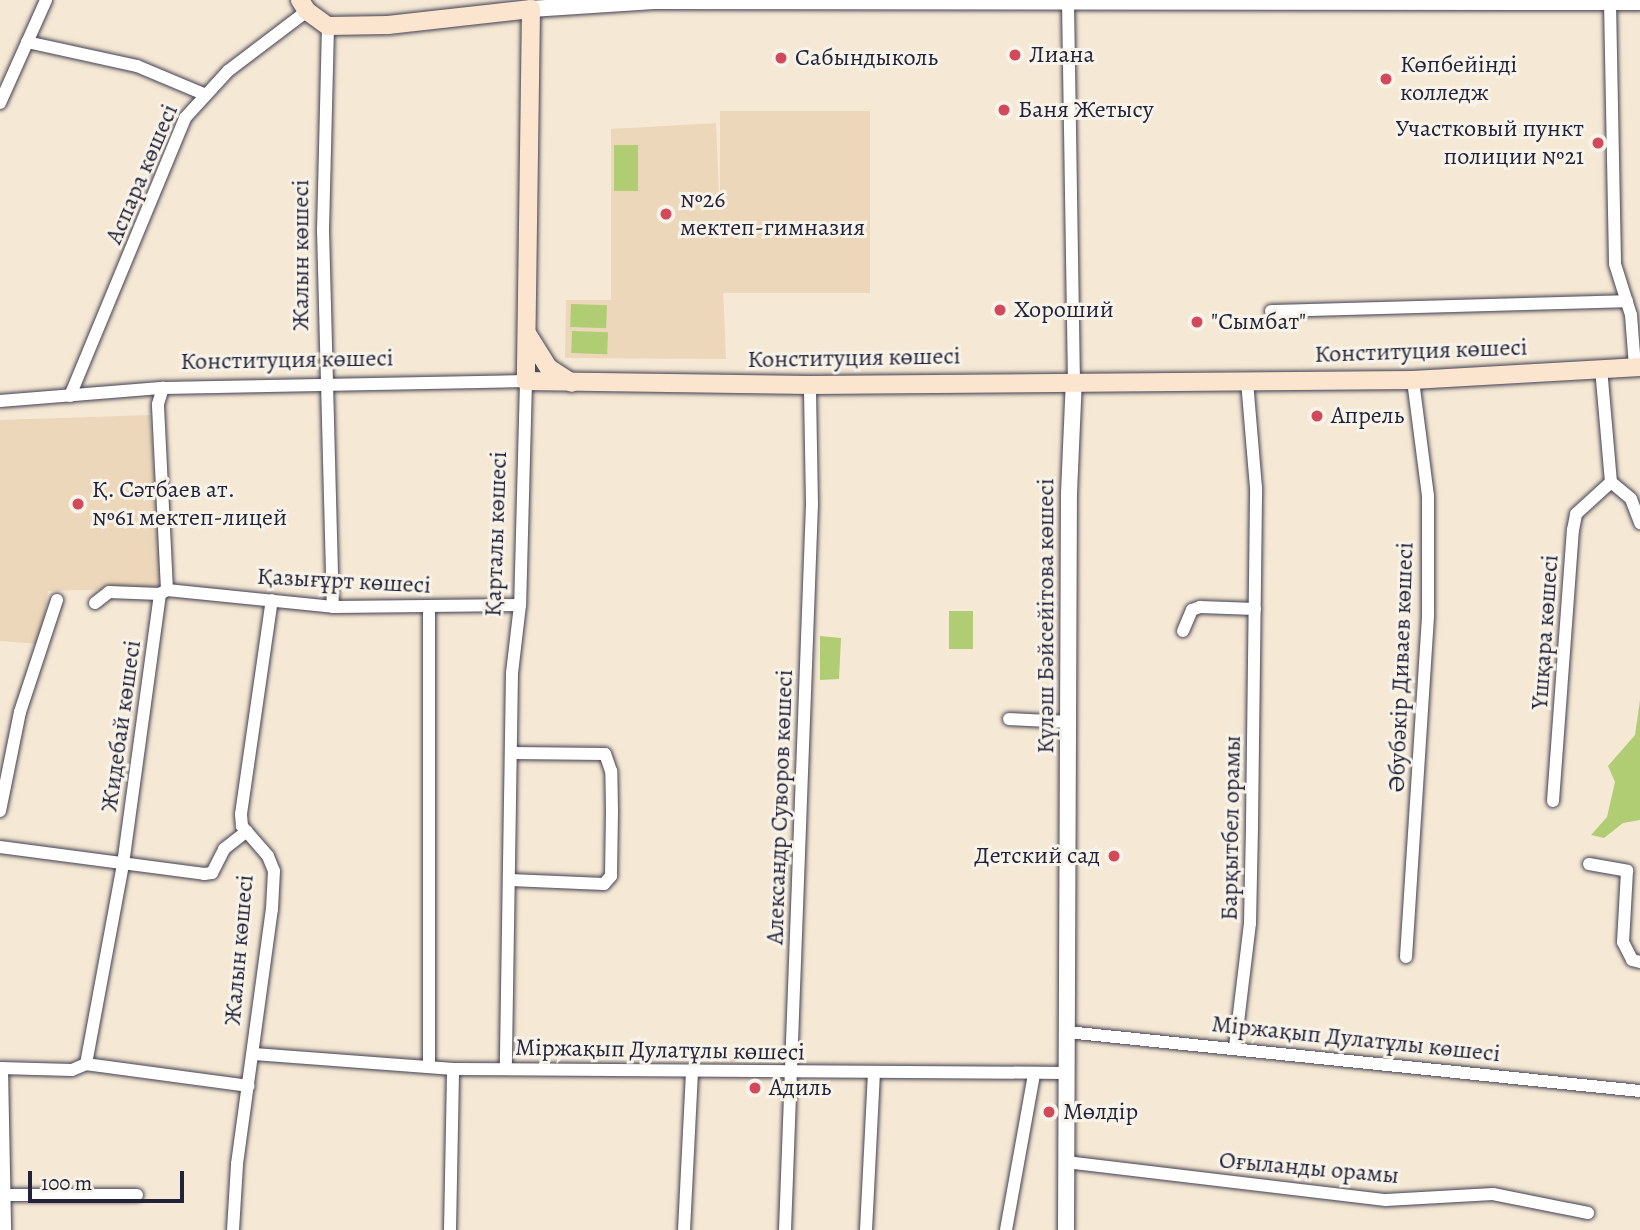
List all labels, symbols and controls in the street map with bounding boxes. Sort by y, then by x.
place label: Лиана [1029,41,1095,69]
place label: Сабындыколь [795,44,938,72]
marker: Лиана [1007,47,1023,63]
marker: Сабындыколь [773,50,789,66]
place label: Көпбейінді колледж [1400,51,1517,107]
marker: Көпбейінді колледж [1378,71,1394,87]
place label: Баня Жетысу [1018,96,1154,124]
street label: Аспара көшесі [100,100,184,248]
marker: Баня Жетысу [996,102,1012,118]
place label: Участковый пункт полиции №21 [1396,115,1584,171]
marker: Участковый пункт полиции №21 [1590,135,1606,151]
street label: Жалын көшесі [287,179,315,331]
place label: №26 мектеп-гимназия [680,186,865,242]
marker: №26 мектеп-гимназия [658,206,674,222]
place label: Хороший [1014,296,1114,324]
marker: Хороший [992,302,1008,318]
place label: "Сымбат" [1211,308,1306,336]
marker: "Сымбат" [1189,314,1205,330]
street label: Конституция көшесі [1314,333,1528,369]
street label: Конституция көшесі [747,342,961,374]
street label: Конституция көшесі [180,344,394,376]
place label: Апрель [1331,402,1404,430]
marker: Апрель [1309,408,1325,424]
street label: Қарталы көшесі [479,451,513,617]
place label: Қ. Сәтбаев ат. №61 мектеп-лицей [92,476,287,532]
street label: Күләш Бәйсейітова көшесі [1032,478,1060,754]
marker: Қ. Сәтбаев ат. №61 мектеп-лицей [70,496,86,512]
street label: Әбубәкір Диваев көшесі [1382,542,1420,792]
street label: Үшқара көшесі [1525,554,1565,710]
street label: Қазығұрт көшесі [256,562,432,600]
street label: Жидебай көшесі [95,638,147,814]
street label: Александр Суворов көшесі [761,669,799,945]
street label: Барқытбел орамы [1215,735,1247,921]
place label: Детский сад [974,842,1100,870]
marker: Детский сад [1106,848,1122,864]
street label: Жалын көшесі [218,873,260,1027]
street label: Міржақып Дулатұлы көшесі [1210,1010,1502,1068]
street label: Міржақып Дулатұлы көшесі [515,1033,805,1067]
place label: Адиль [769,1074,831,1102]
marker: Адиль [747,1080,763,1096]
place label: Мөлдiр [1063,1098,1138,1126]
marker: Мөлдiр [1041,1104,1057,1120]
street label: Оғыланды орамы [1218,1146,1400,1190]
scale bar [32,1156,187,1200]
text: 100 m [41,1169,92,1197]

